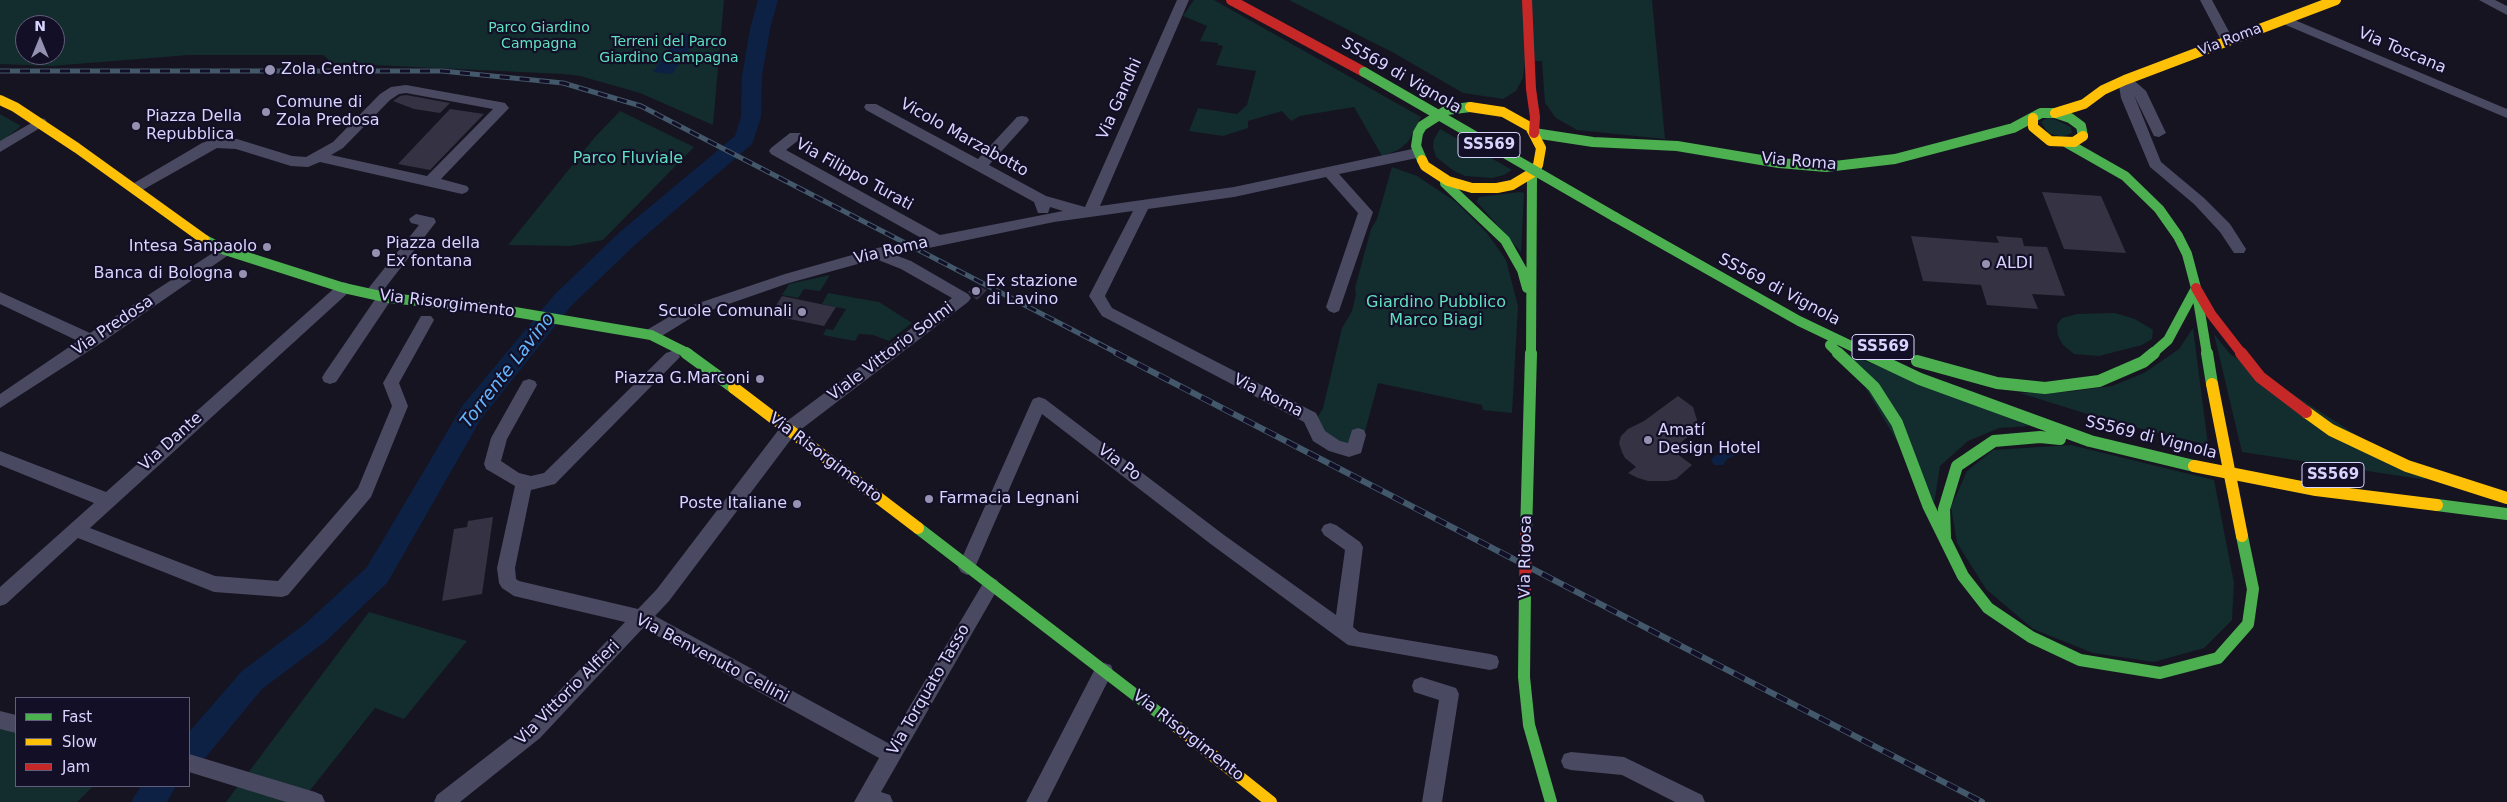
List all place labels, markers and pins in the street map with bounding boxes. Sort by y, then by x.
place label: Zola Centro [281,60,375,80]
marker: Zola Centro [263,63,277,77]
place label: Comune di Zola Predosa [276,93,380,131]
marker: Comune di Zola Predosa [260,106,272,118]
place label: Piazza Della Repubblica [146,107,242,145]
marker: Piazza Della Repubblica [130,120,142,132]
place label: Piazza della Ex fontana [386,234,480,272]
place label: Intesa Sanpaolo [129,237,257,257]
marker: Intesa Sanpaolo [261,241,273,253]
marker: Piazza della Ex fontana [370,247,382,259]
place label: ALDI [1996,254,2033,274]
marker: ALDI [1980,258,1992,270]
place label: Banca di Bologna [94,264,233,284]
marker: Banca di Bologna [237,268,249,280]
place label: Ex stazione di Lavino [986,272,1078,310]
marker: Ex stazione di Lavino [970,285,982,297]
place label: Scuole Comunali [658,302,792,322]
marker: Scuole Comunali [796,306,808,318]
place label: Piazza G.Marconi [614,369,750,389]
marker: Piazza G.Marconi [754,373,766,385]
place label: Amatí Design Hotel [1658,421,1761,459]
marker: Amatí Design Hotel [1642,434,1654,446]
place label: Farmacia Legnani [939,489,1080,509]
marker: Farmacia Legnani [923,493,935,505]
place label: Poste Italiane [679,494,787,514]
marker: Poste Italiane [791,498,803,510]

